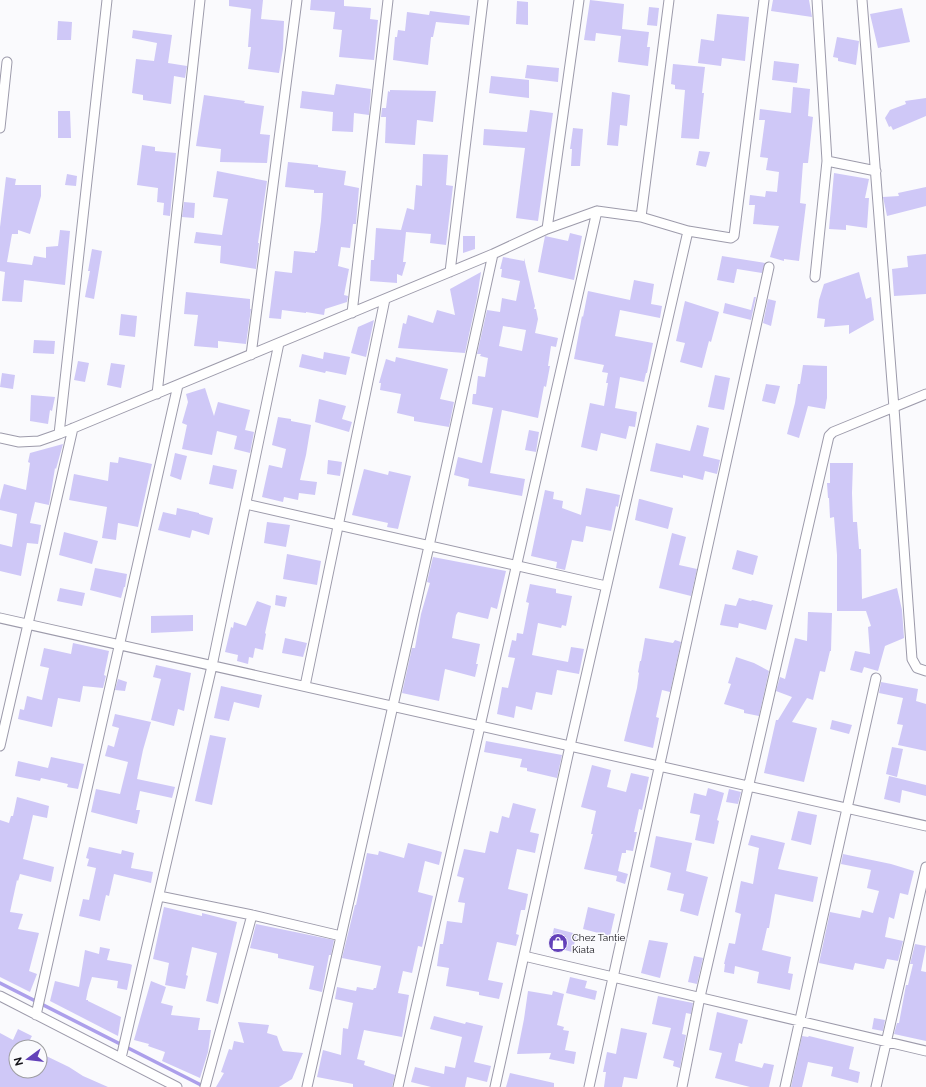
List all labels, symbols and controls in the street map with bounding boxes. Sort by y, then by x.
shop icon: Chez Tantie Kiata [547,932,569,954]
place label: Chez Tantie Kiata [572,932,625,955]
north arrow [8,1039,48,1079]
text: N [11,1056,26,1067]

